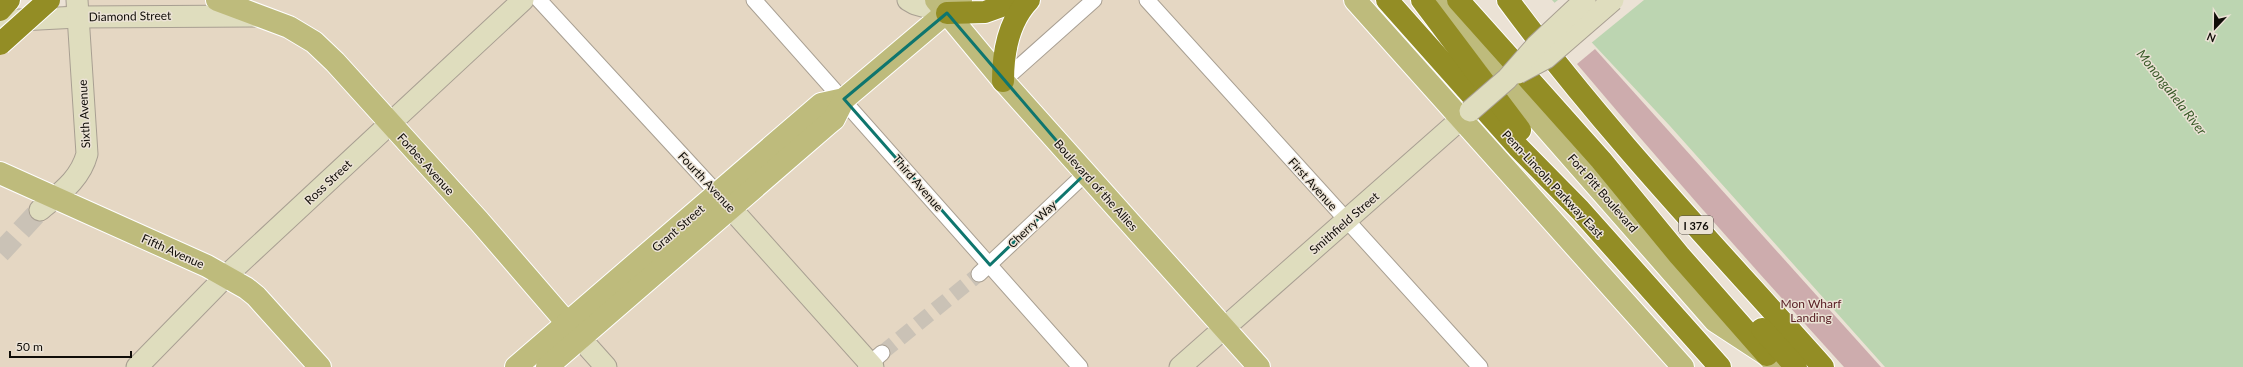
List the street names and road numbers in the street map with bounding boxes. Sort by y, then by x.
street label: Diamond Street [89,8,172,24]
street label: Sixth Avenue [75,79,93,149]
street label: Penn-Lincoln Parkway East [1499,127,1607,241]
street label: Forbes Avenue [394,130,458,198]
street label: Boulevard of the Allies [1051,136,1141,234]
street label: Fourth Avenue [675,149,739,215]
street label: Fort Pitt Boulevard [1565,151,1641,235]
street label: Third Avenue [889,152,947,214]
street label: First Avenue [1285,155,1341,213]
street label: Ross Street [301,156,355,208]
street label: Smithfield Street [1306,188,1382,257]
street label: Cherry Way [1004,196,1060,251]
street label: Grant Street [649,201,708,255]
road number: I 376 [1679,216,1713,234]
street label: Fifth Avenue [139,231,207,271]

